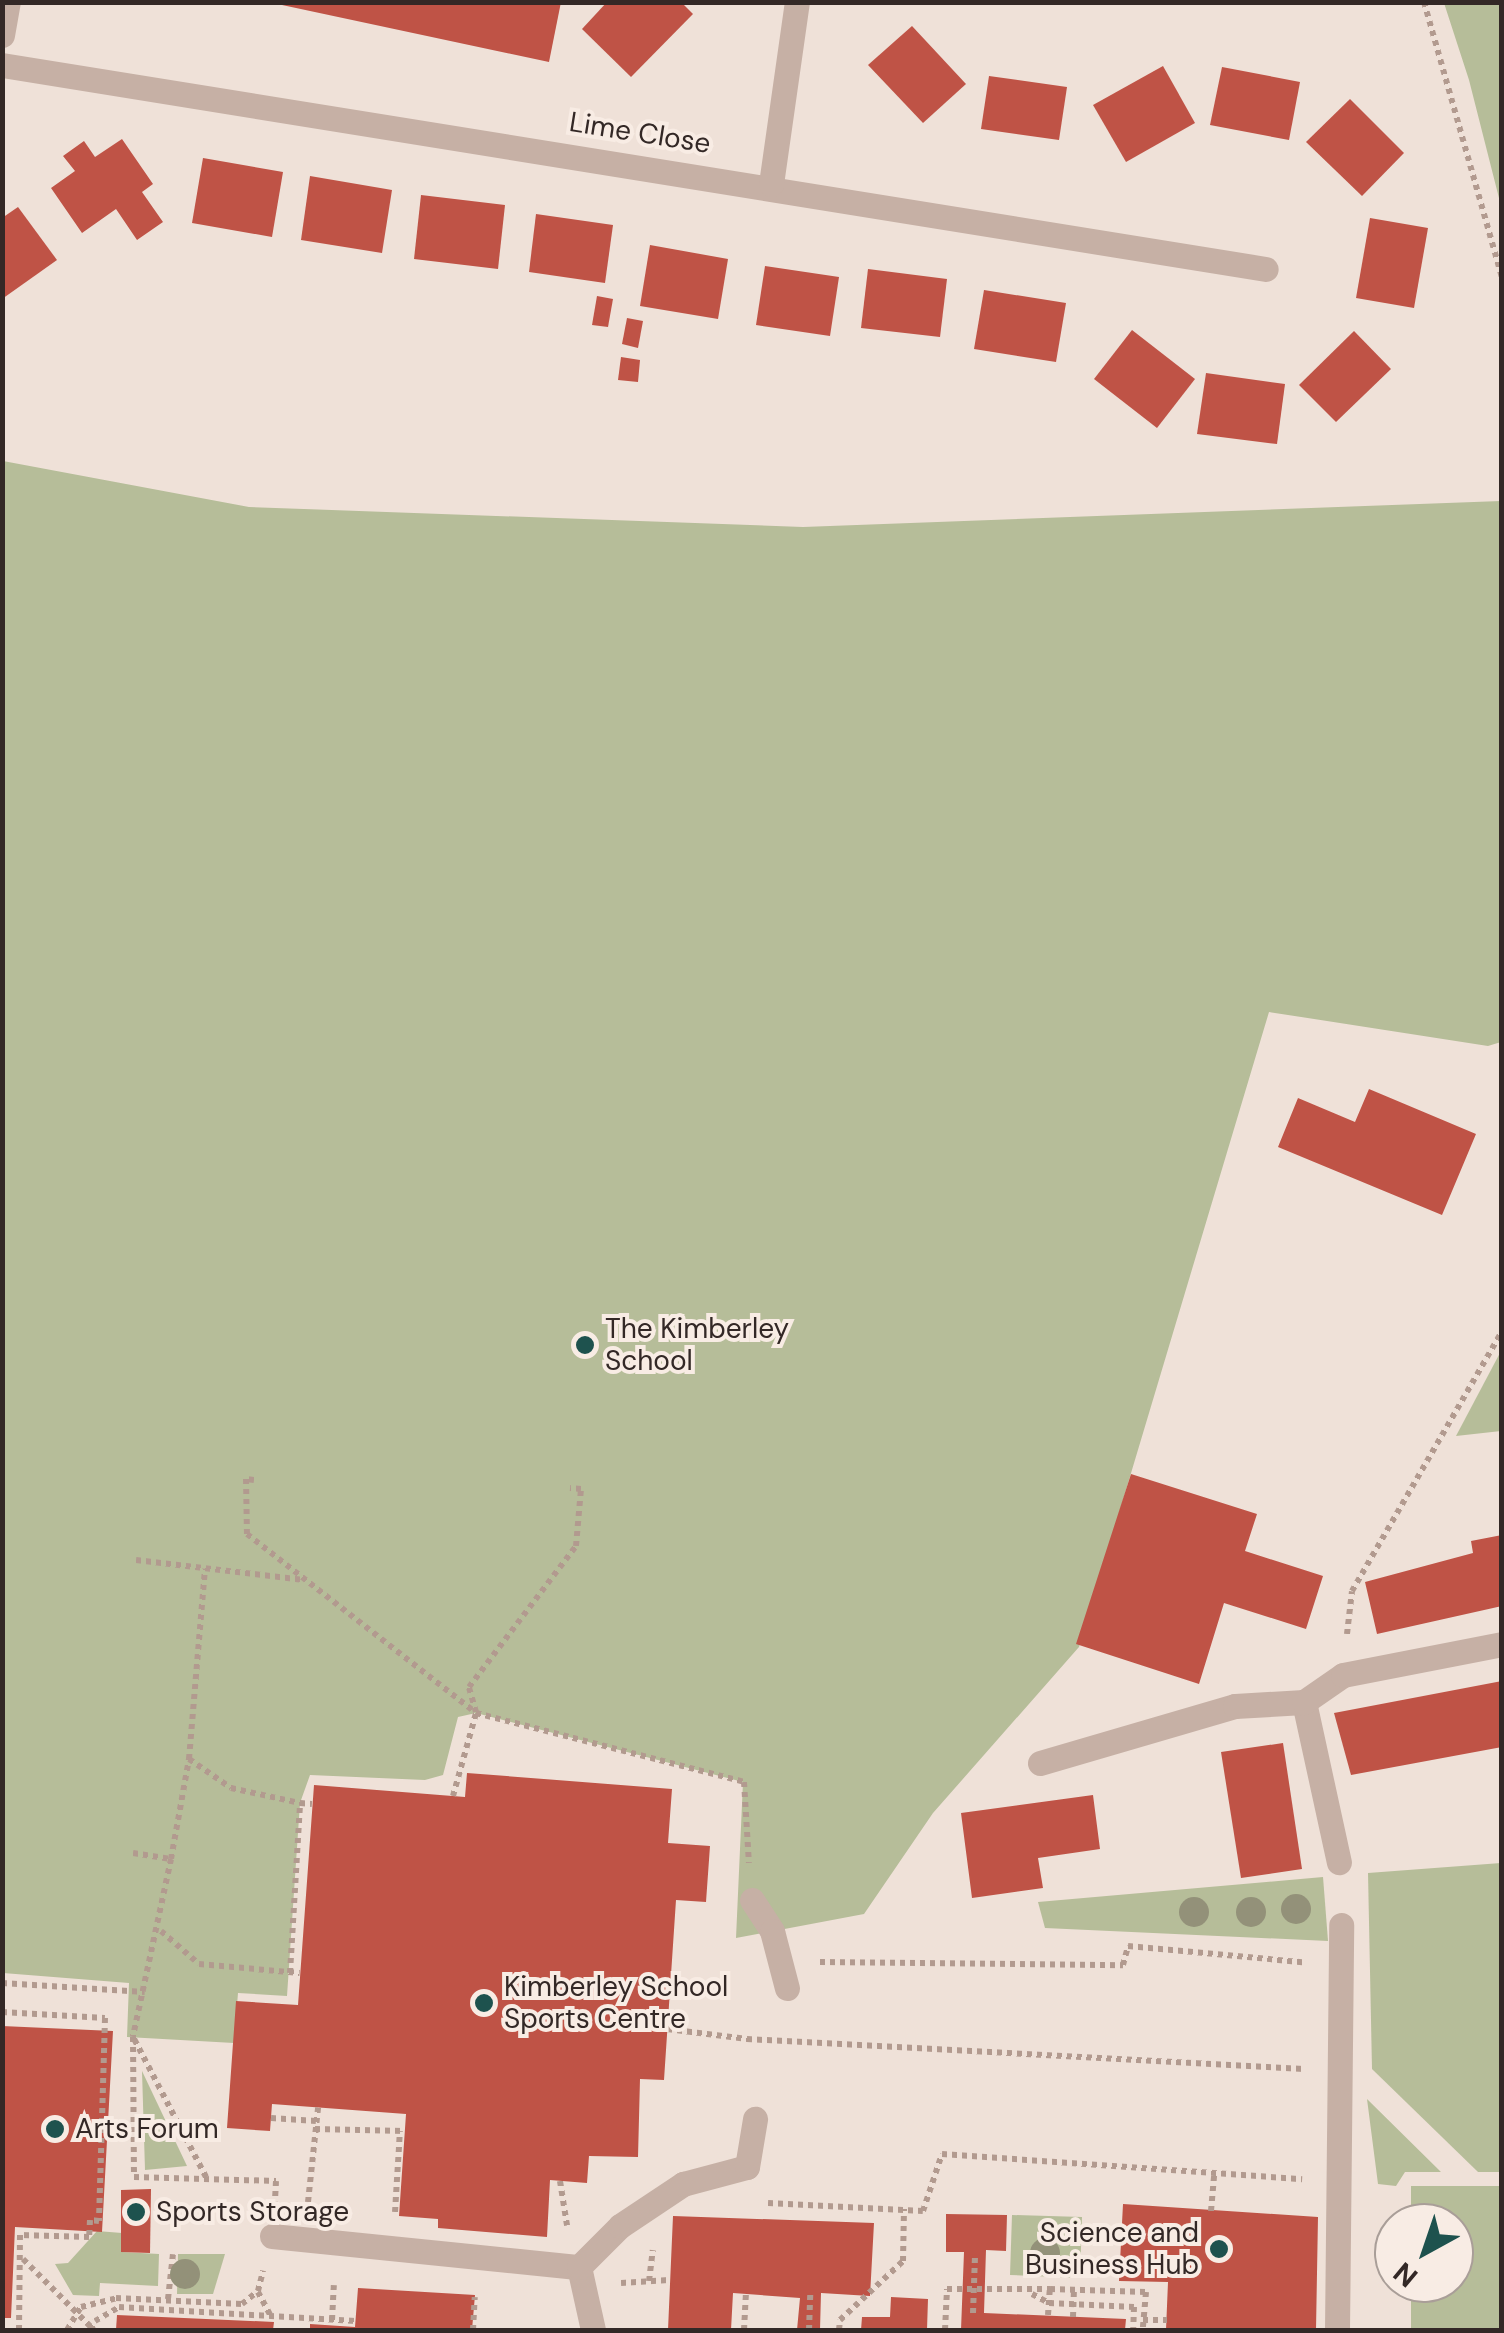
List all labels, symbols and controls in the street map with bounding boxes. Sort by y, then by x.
street label: Lime Close [567,105,713,161]
place label: The Kimberley School [605,1312,789,1378]
marker: The Kimberley School [574,1334,596,1356]
place label: Kimberley School Sports Centre [504,1970,728,2036]
marker: Kimberley School Sports Centre [473,1992,495,2014]
place label: Arts Forum [75,2112,219,2146]
marker: Arts Forum [44,2118,66,2140]
place label: Sports Storage [156,2195,349,2229]
marker: Sports Storage [125,2201,147,2223]
north arrow [1374,2203,1474,2303]
place label: Science and Business Hub [1025,2216,1199,2282]
marker: Science and Business Hub [1208,2238,1230,2260]
text: N [1386,2254,1425,2296]

